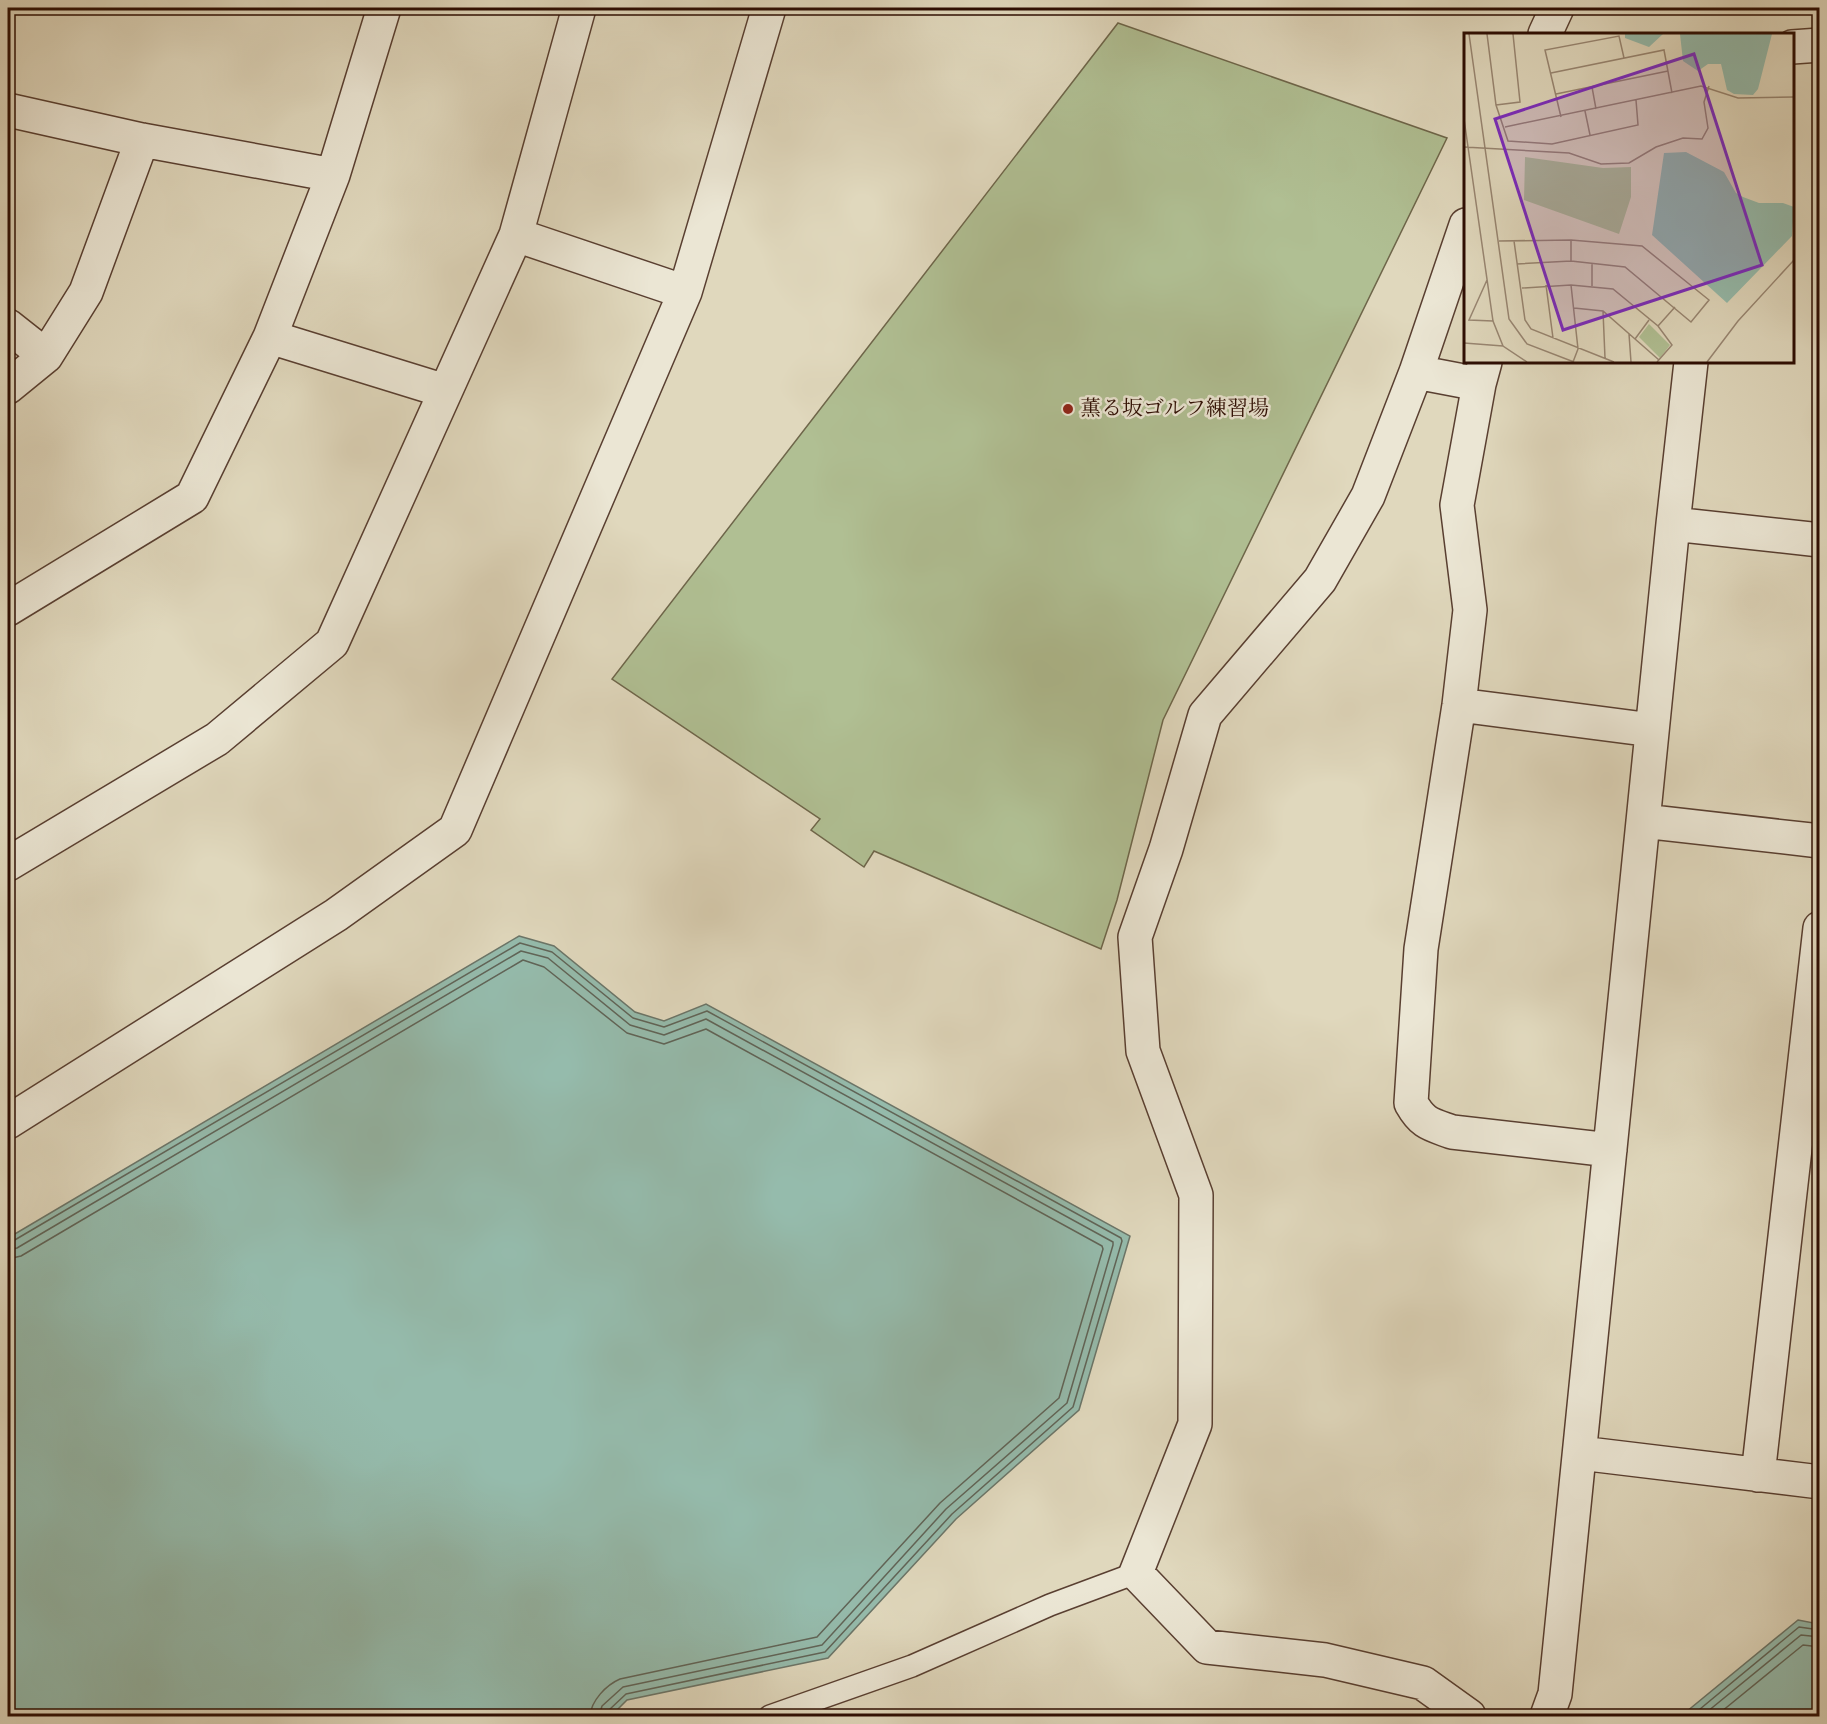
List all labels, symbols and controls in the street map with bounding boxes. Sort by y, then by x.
inset map [1464,33,1794,363]
place label: 薫る坂ゴルフ練習場 [1080,397,1269,420]
marker: 薫る坂ゴルフ練習場 [1061,402,1075,416]

